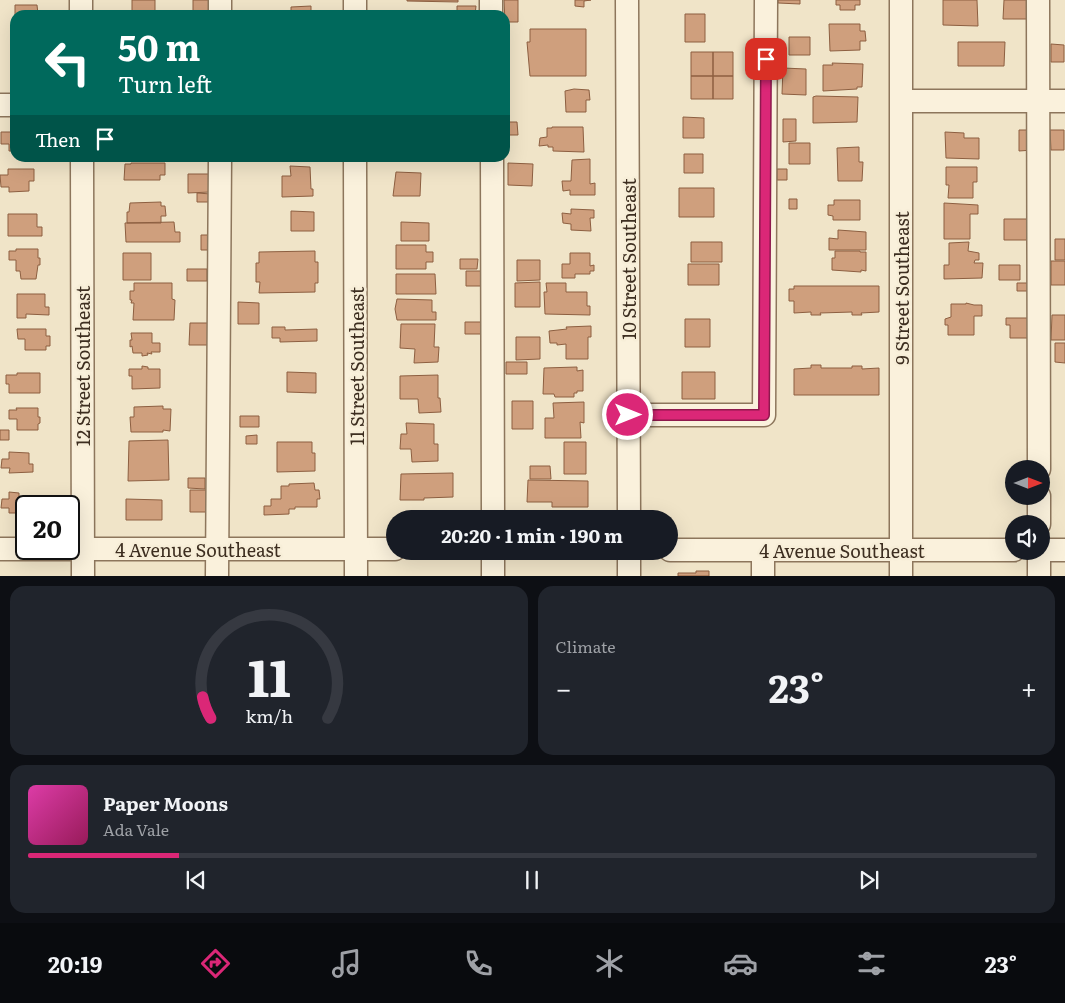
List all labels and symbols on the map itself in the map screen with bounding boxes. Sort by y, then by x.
pin [745,38,787,80]
street label: 10 Street Southeast [615,177,642,340]
street label: 9 Street Southeast [888,211,915,365]
street label: 12 Street Southeast [69,285,96,446]
street label: 11 Street Southeast [343,286,370,445]
position arrow [601,388,653,440]
north arrow [1005,460,1050,505]
speed limit sign: 20 [15,495,80,560]
street label: 4 Avenue Southeast [115,536,282,563]
street label: 4 Avenue Southeast [759,537,926,564]

